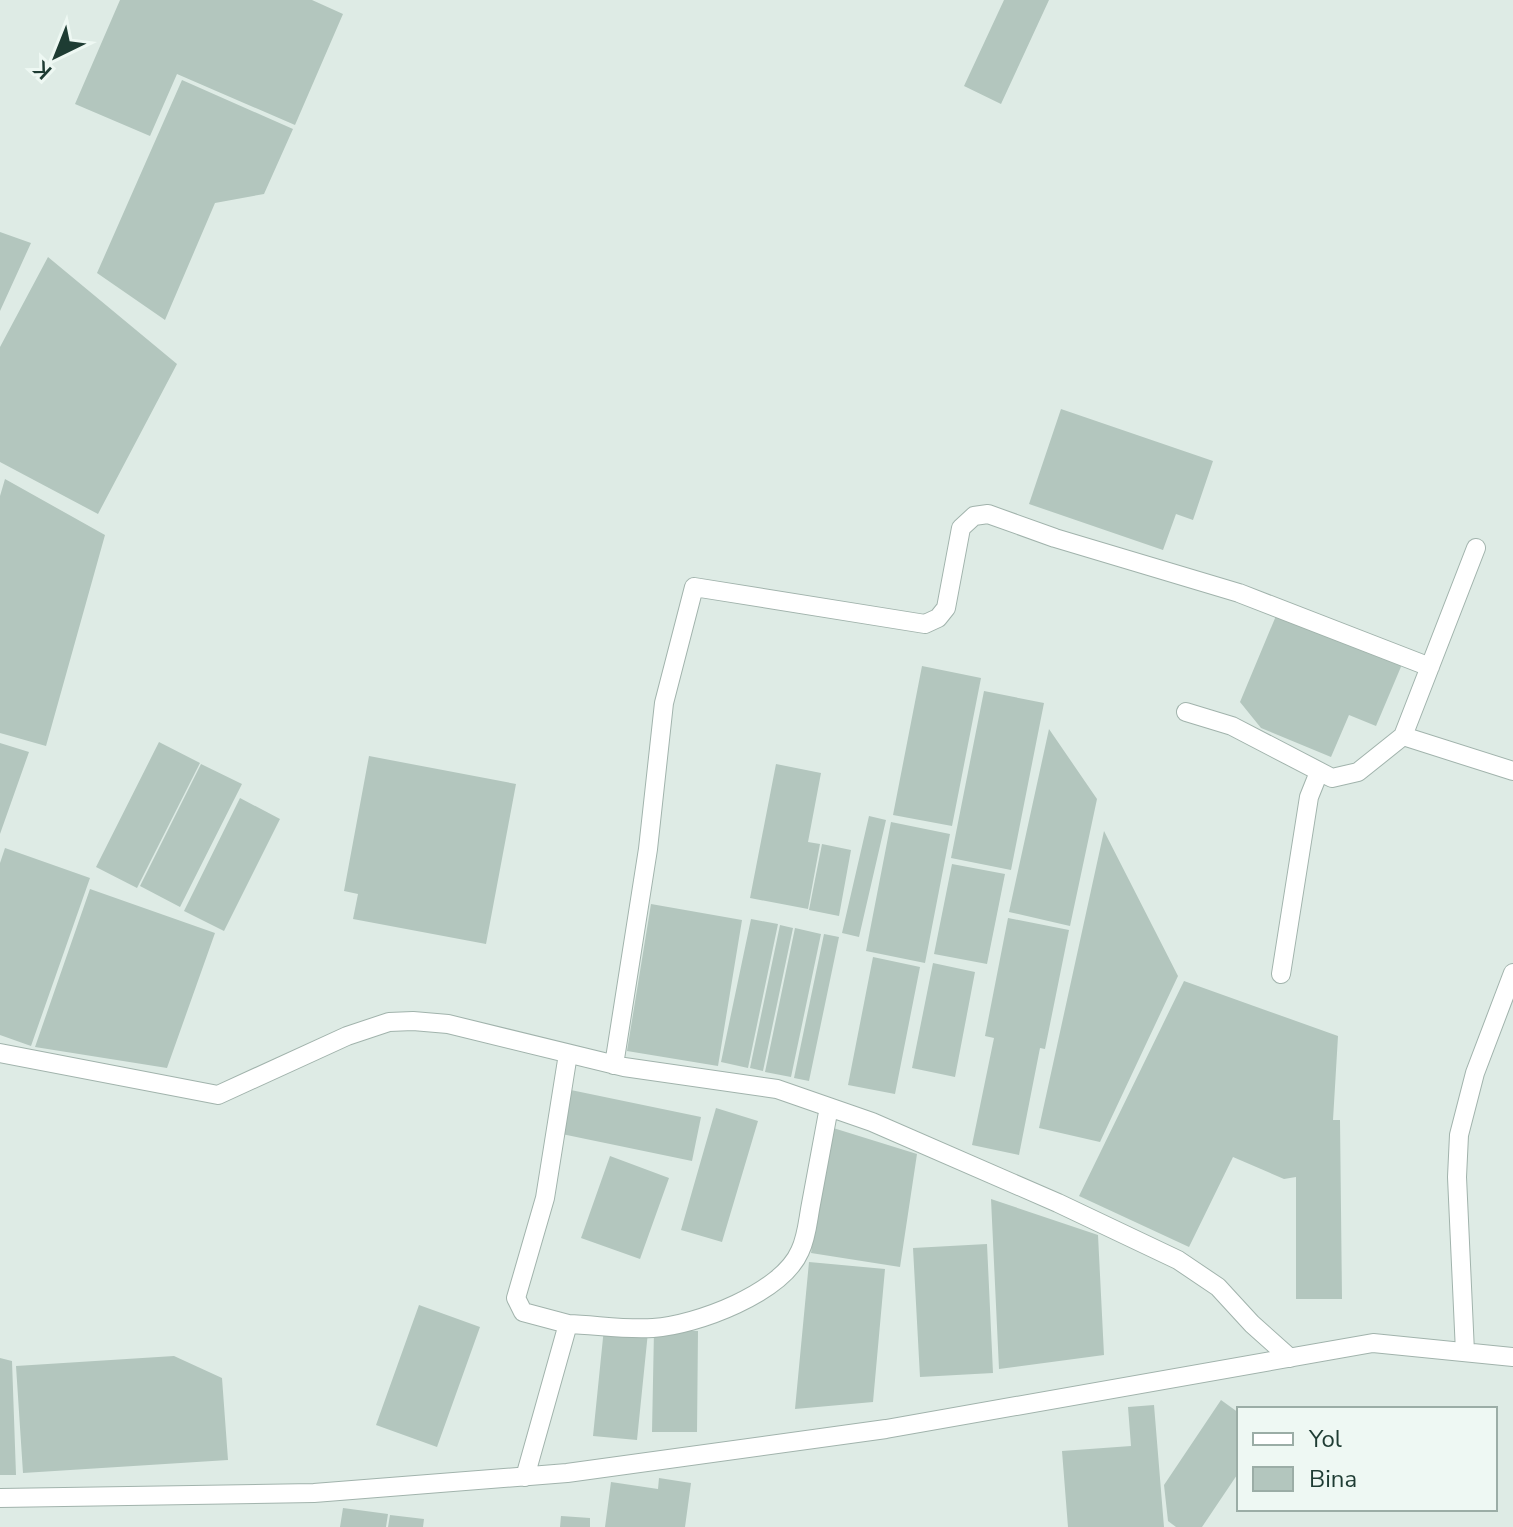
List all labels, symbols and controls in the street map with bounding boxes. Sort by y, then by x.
north arrow [16,16,96,96]
text: K [26,53,59,86]
legend [1237,1407,1497,1511]
text: Yol [1308,1423,1342,1455]
text: Bina [1309,1463,1357,1495]

